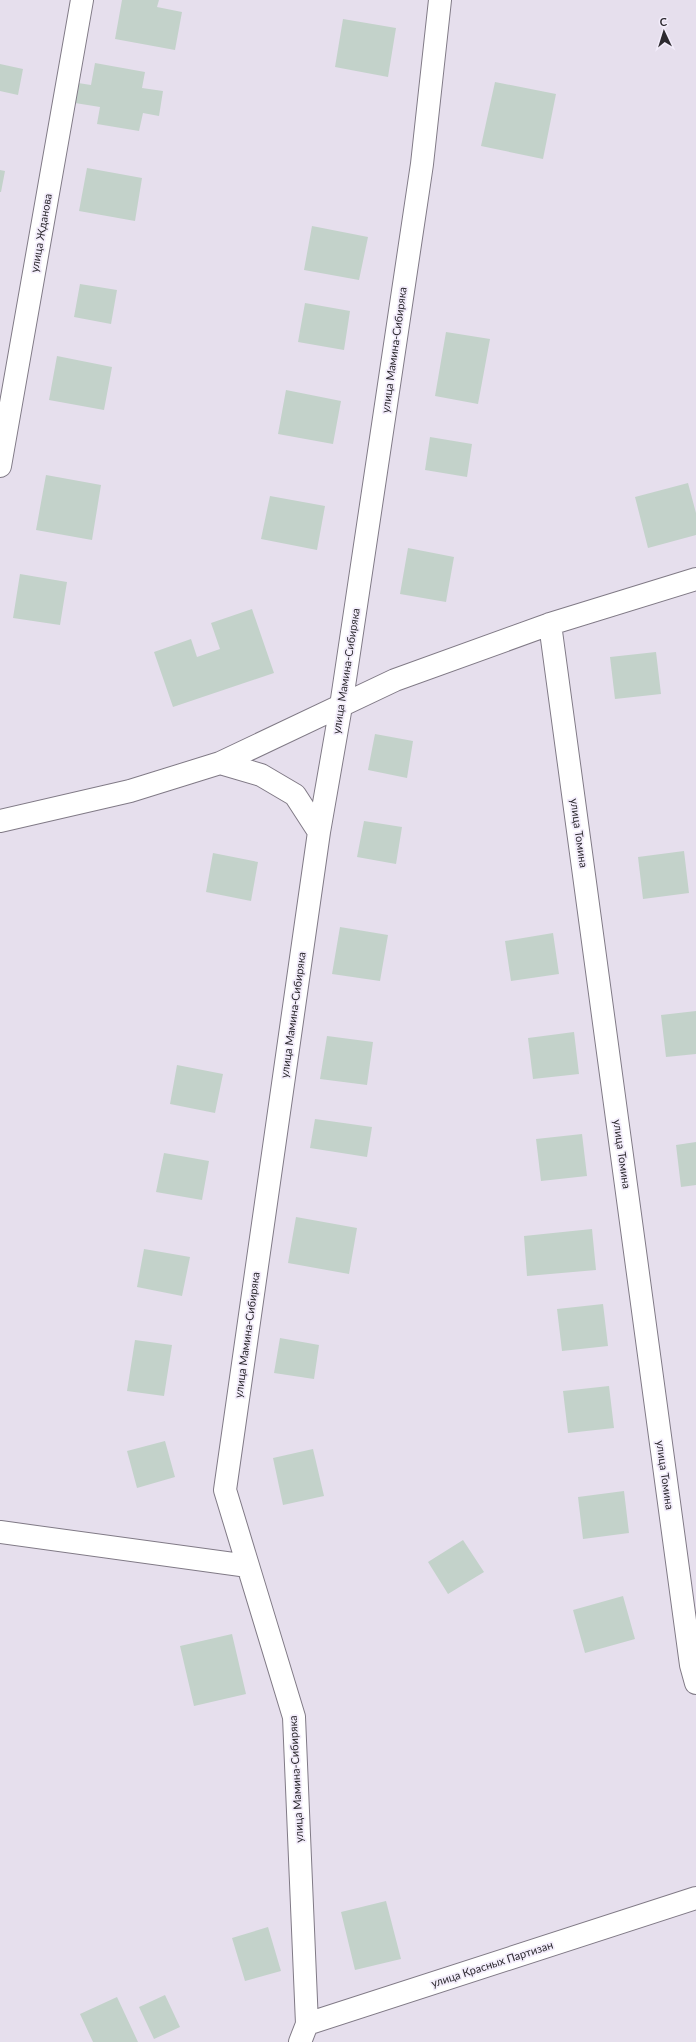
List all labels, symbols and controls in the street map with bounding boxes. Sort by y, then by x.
north arrow [644,12,684,52]
text: С [659,15,668,28]
street label: улица Жданова [27,192,54,273]
street label: улица Мамина-Сибиряка [378,286,409,414]
street label: улица Мамина-Сибиряка [329,607,362,735]
street label: улица Томина [568,797,591,869]
street label: улица Мамина-Сибиряка [277,951,308,1079]
street label: улица Томина [611,1118,634,1190]
street label: улица Мамина-Сибиряка [231,1271,262,1399]
street label: улица Томина [654,1439,677,1511]
street label: улица Мамина-Сибиряка [286,1715,305,1843]
street label: улица Красных Партизан [429,1938,554,1989]

